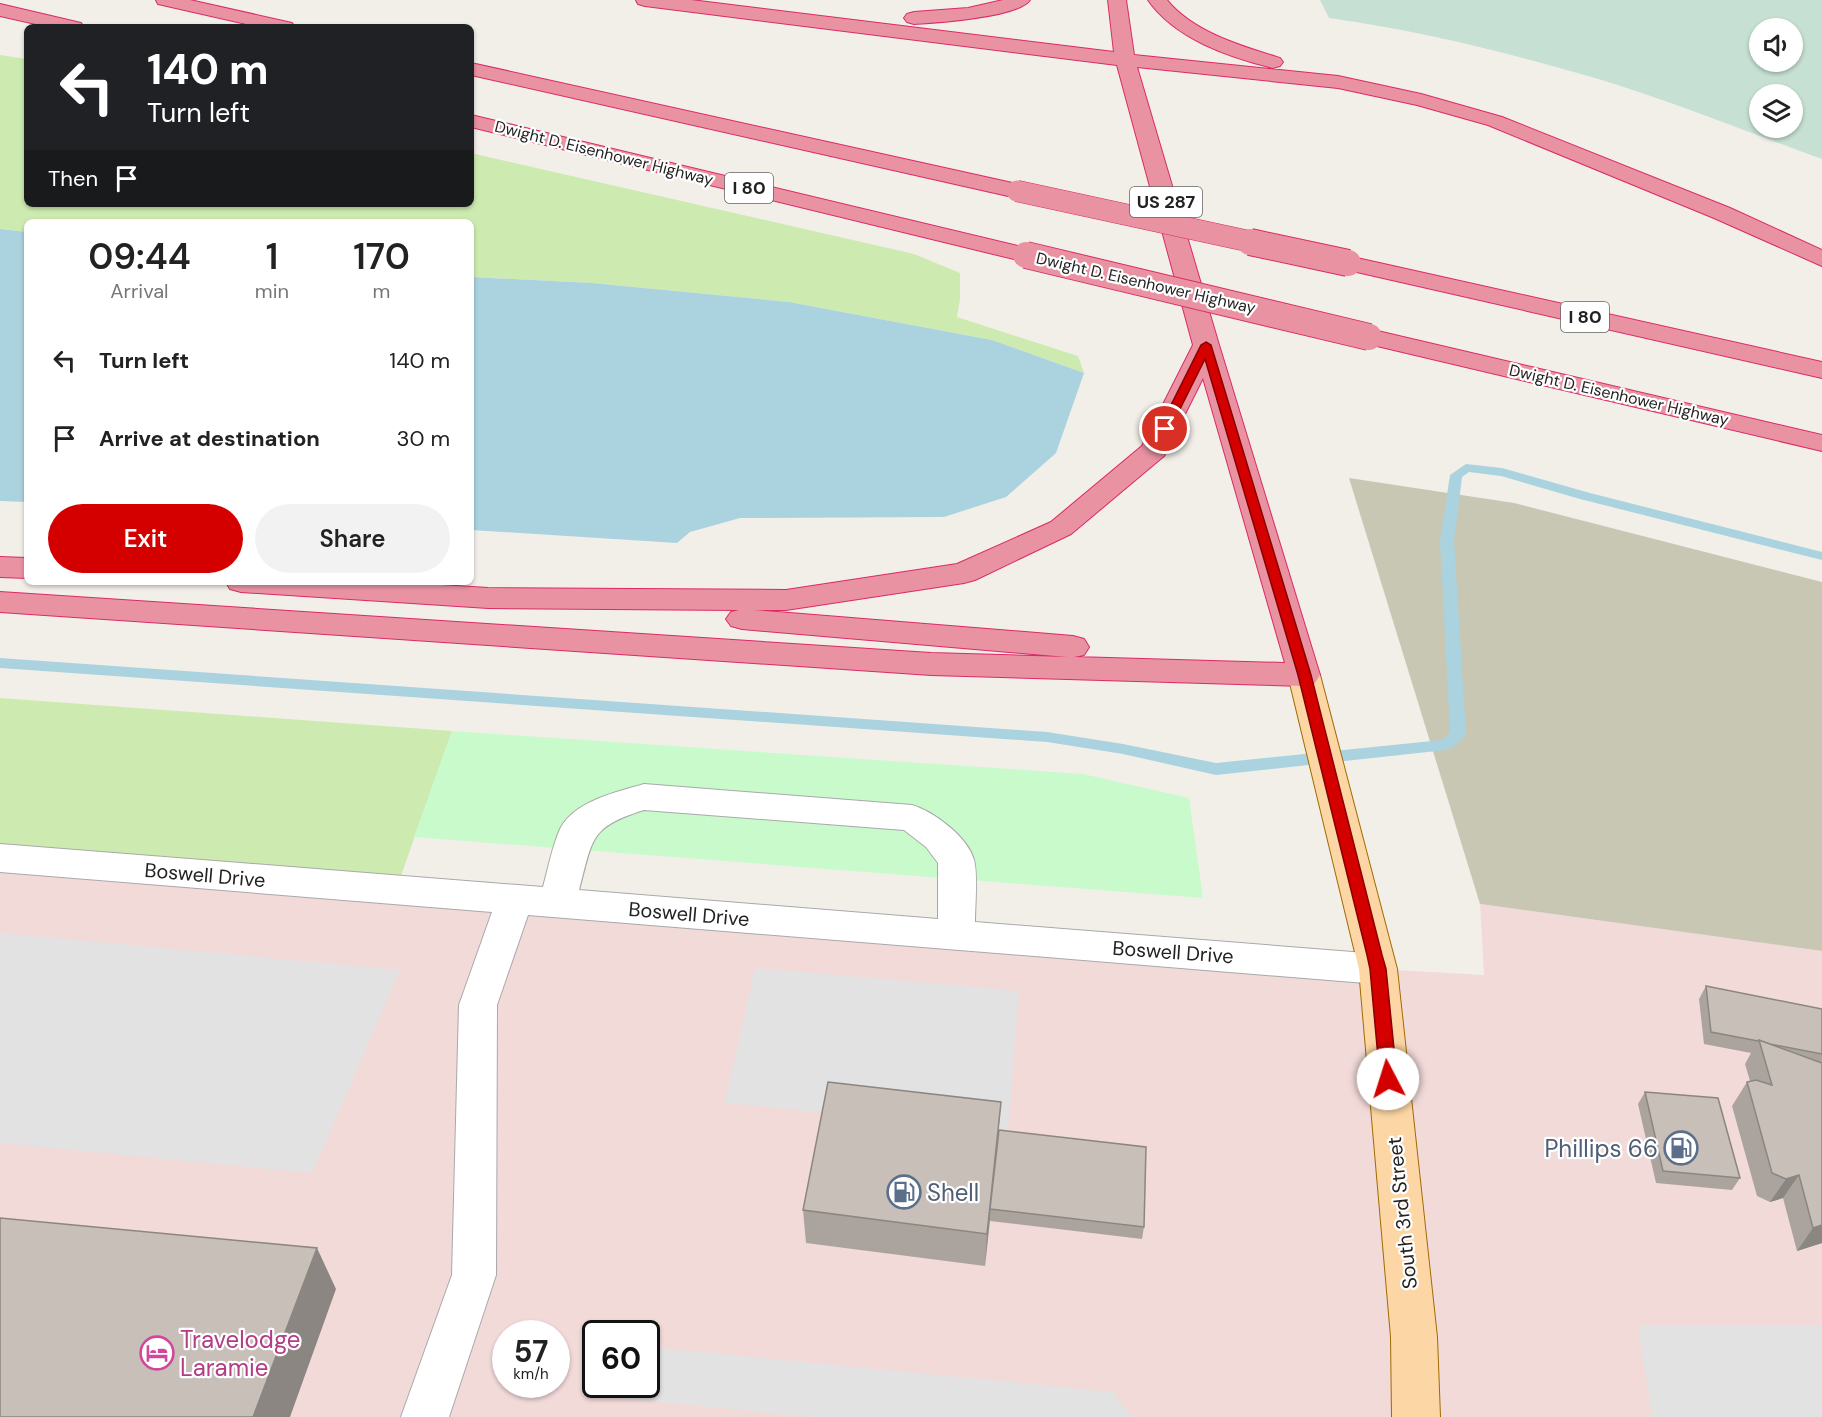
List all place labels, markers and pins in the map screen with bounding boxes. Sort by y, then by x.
pin [1139,403,1190,454]
fuel station icon: Phillips 66 [1663,1130,1699,1166]
place label: Phillips 66 [1544,1133,1658,1164]
fuel station icon: Shell [886,1174,922,1210]
place label: Shell [927,1177,979,1208]
place label: Travelodge Laramie [180,1324,300,1383]
hotel icon: Travelodge Laramie [139,1335,175,1371]

